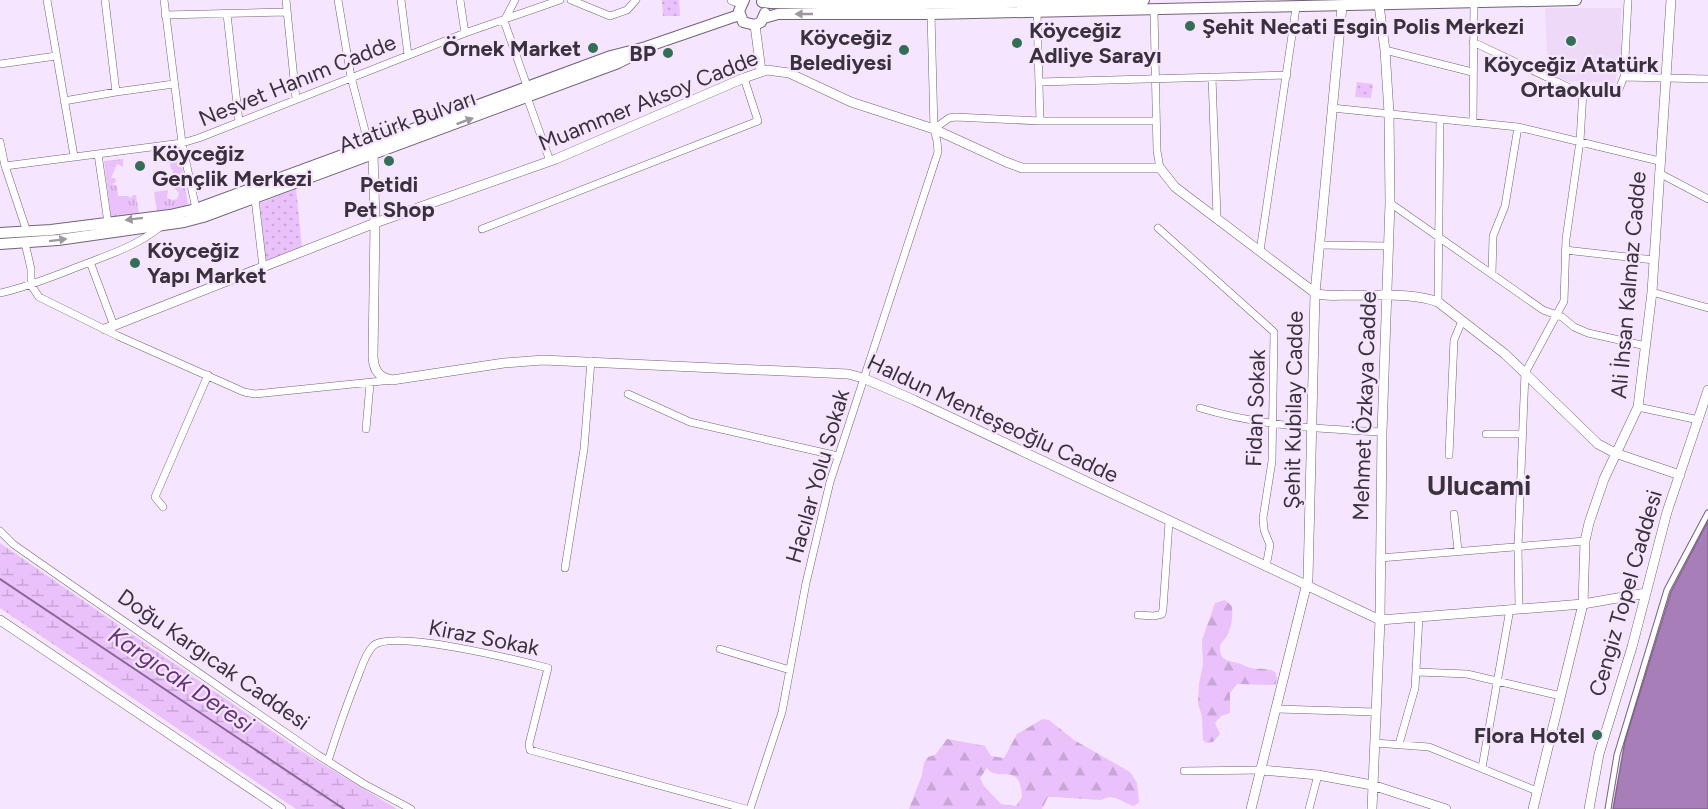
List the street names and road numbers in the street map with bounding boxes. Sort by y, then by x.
street label: Nesvet Hanım Cadde [195,29,400,132]
street label: Muammer Aksoy Cadde [534,44,762,157]
street label: Atatürk Bulvarı [335,84,479,159]
street label: Ali İhsan Kalmaz Cadde [1605,170,1652,400]
street label: Mehmet Özkaya Cadde [1347,291,1382,521]
street label: Şehit Kubilay Cadde [1278,311,1309,509]
street label: Haldun Menteşeoğlu Cadde [863,348,1123,489]
street label: Fidan Sokak [1240,349,1271,467]
street label: Hacılar Yolu Sokak [780,386,855,566]
street label: Cengiz Topel Caddesi [1583,487,1668,699]
street label: Doğu Kargıcak Caddesi [113,583,315,736]
street label: Kiraz Sokak [426,614,542,661]

